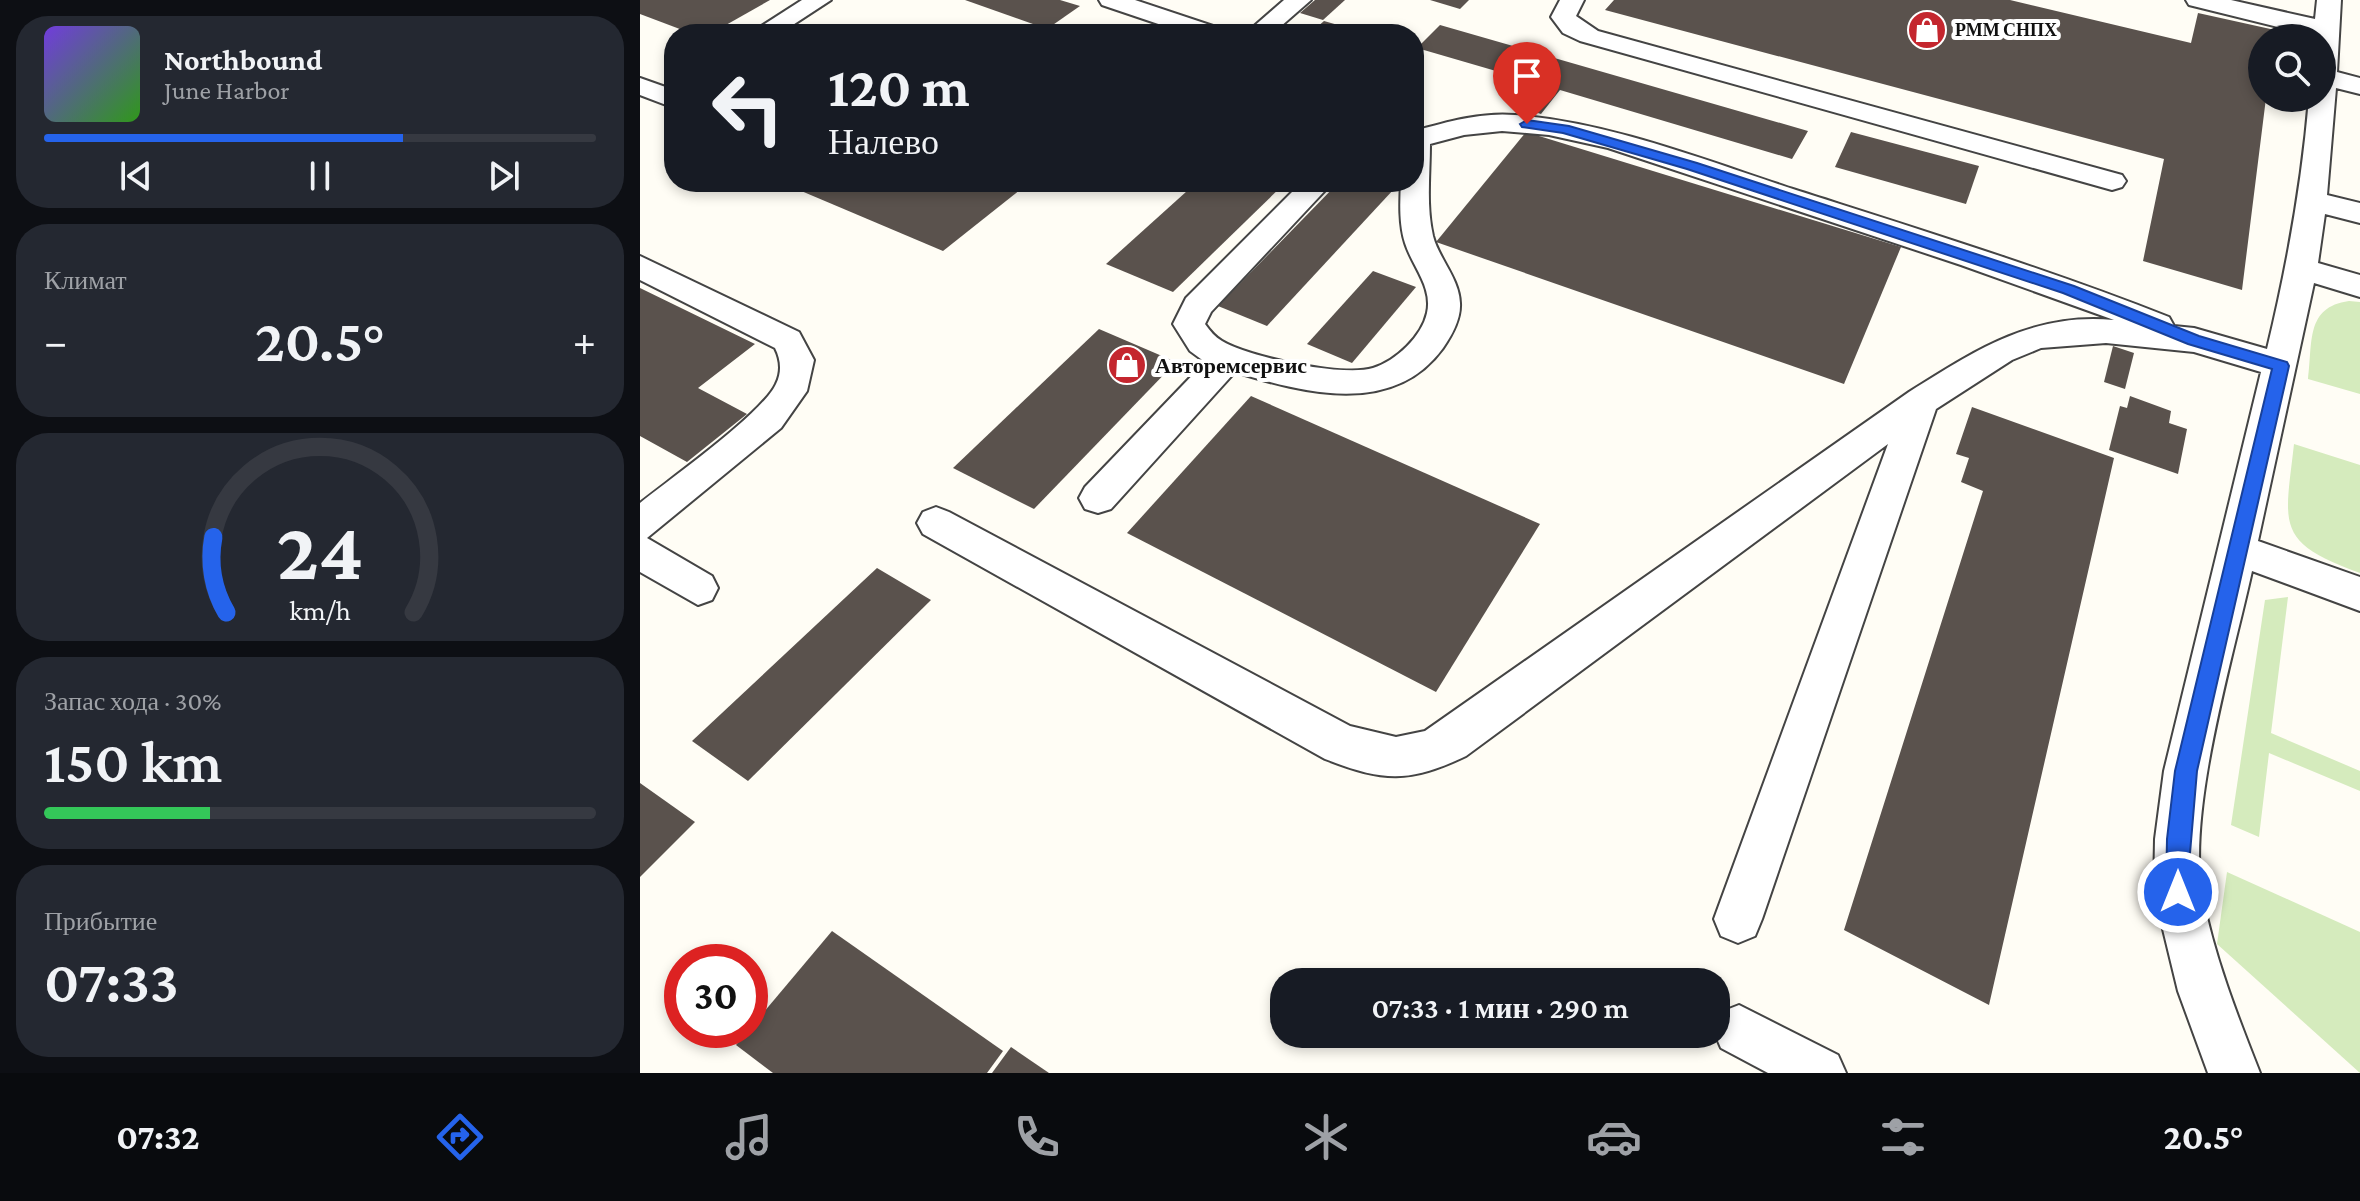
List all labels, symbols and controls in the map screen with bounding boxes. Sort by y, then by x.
shop icon: РММ СНПХ [1906,9,1948,51]
place label: РММ СНПХ [1955,20,2057,40]
map controls [2248,24,2336,112]
button: search [2248,24,2336,112]
pin [1493,42,1561,124]
text: Northbound [164,43,322,76]
icon: arrive [1505,54,1549,98]
icon: left [696,56,800,160]
text: 120 m [828,56,970,118]
text: June Harbor [164,76,290,105]
text: Налево [828,122,939,162]
icon: previous [114,154,158,198]
icon: pause [298,154,342,198]
icon: next [482,154,526,198]
text: Климат [44,266,127,295]
text: 20.5° [255,307,385,374]
text: − [44,317,67,365]
text: + [573,317,596,365]
shop icon: Авторемсервис [1106,344,1148,386]
place label: Авторемсервис [1155,353,1307,378]
text: 24 [276,503,364,596]
text: km/h [289,594,351,626]
text: Запас хода · 30% [44,687,221,716]
text: 150 km [44,728,222,795]
position arrow [2136,850,2220,934]
text: Прибытие [44,907,157,936]
speed limit sign: 30 [664,944,768,1048]
text: 07:33 [44,948,179,1015]
text: 07:33 · 1 мин · 290 m [1371,991,1629,1024]
icon: directions [432,1109,488,1165]
icon: music [721,1109,777,1165]
icon: phone [1009,1109,1065,1165]
icon: climate [1298,1109,1354,1165]
icon: car [1586,1109,1642,1165]
icon: filters [1875,1109,1931,1165]
text: 07:32 [116,1117,200,1157]
text: 20.5° [2163,1117,2244,1157]

